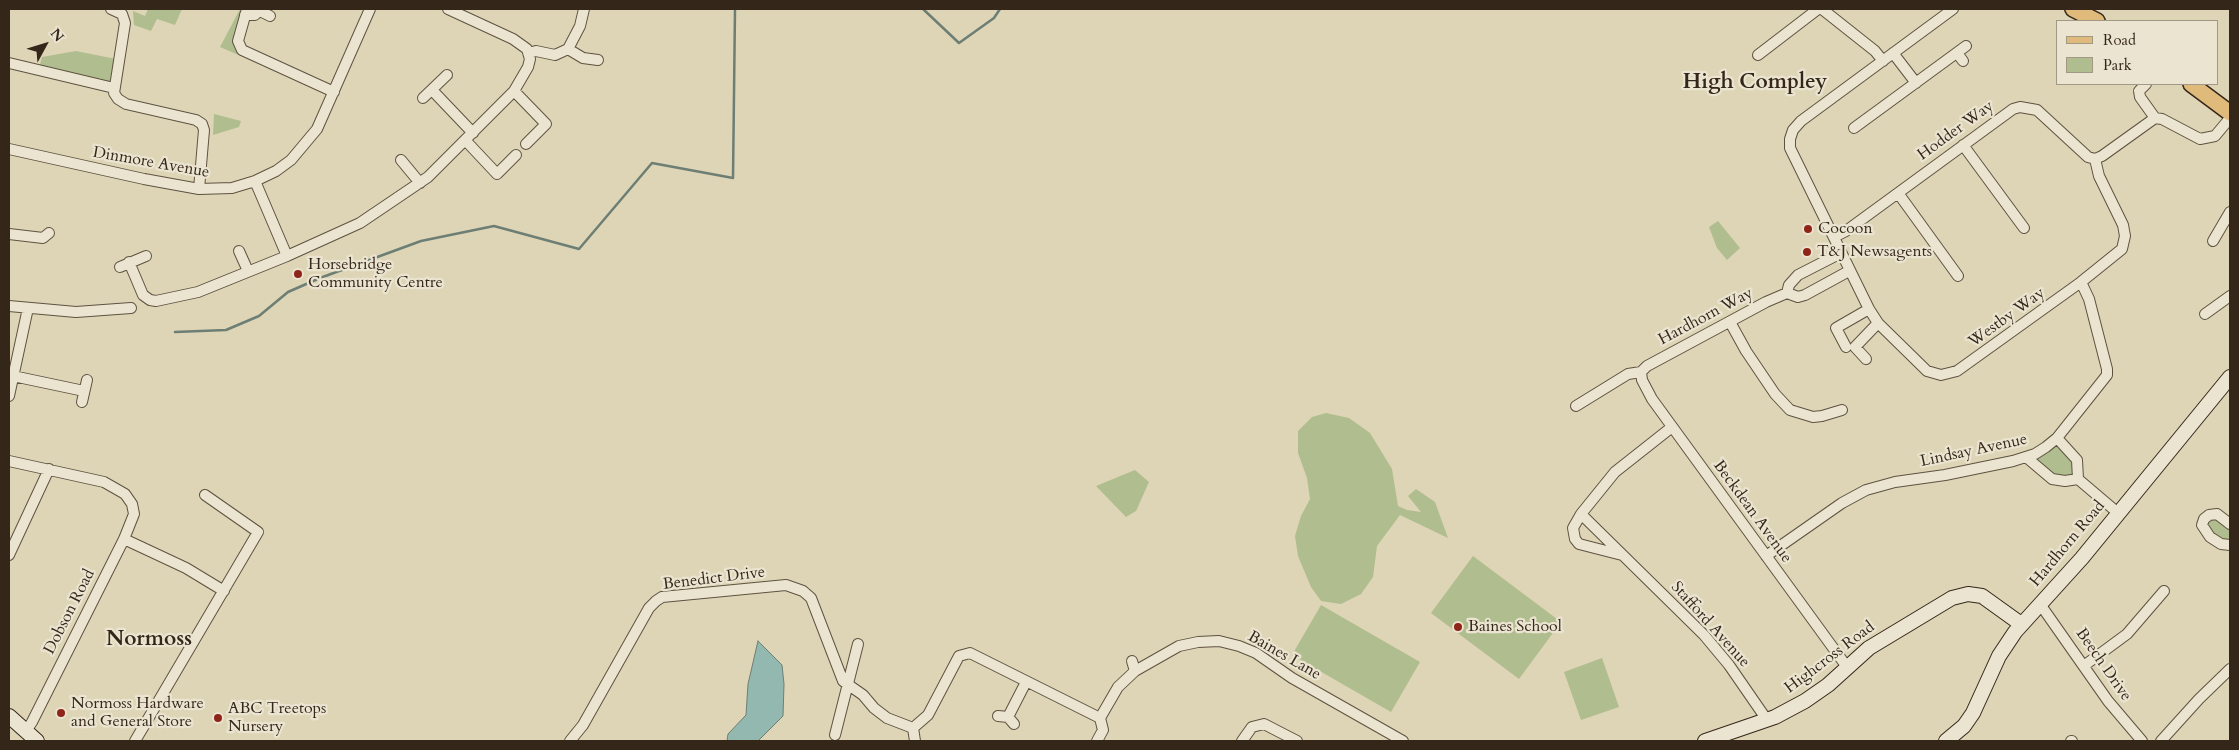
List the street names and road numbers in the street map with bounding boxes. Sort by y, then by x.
street label: Hodder Way [1914,97,1998,165]
street label: Dinmore Avenue [91,143,211,183]
street label: Hardhorn Way [1655,284,1757,350]
street label: Westby Way [1965,284,2049,352]
street label: Lindsay Avenue [1919,430,2029,472]
street label: Beckdean Avenue [1708,457,1796,567]
street label: Hardhorn Road [2026,497,2110,591]
street label: Benedict Drive [662,563,766,595]
street label: Dobson Road [40,566,100,658]
street label: Stafford Avenue [1666,578,1754,672]
street label: Highcross Road [1781,618,1879,698]
street label: Beech Drive [2071,625,2135,705]
street label: Baines Lane [1244,627,1324,685]

